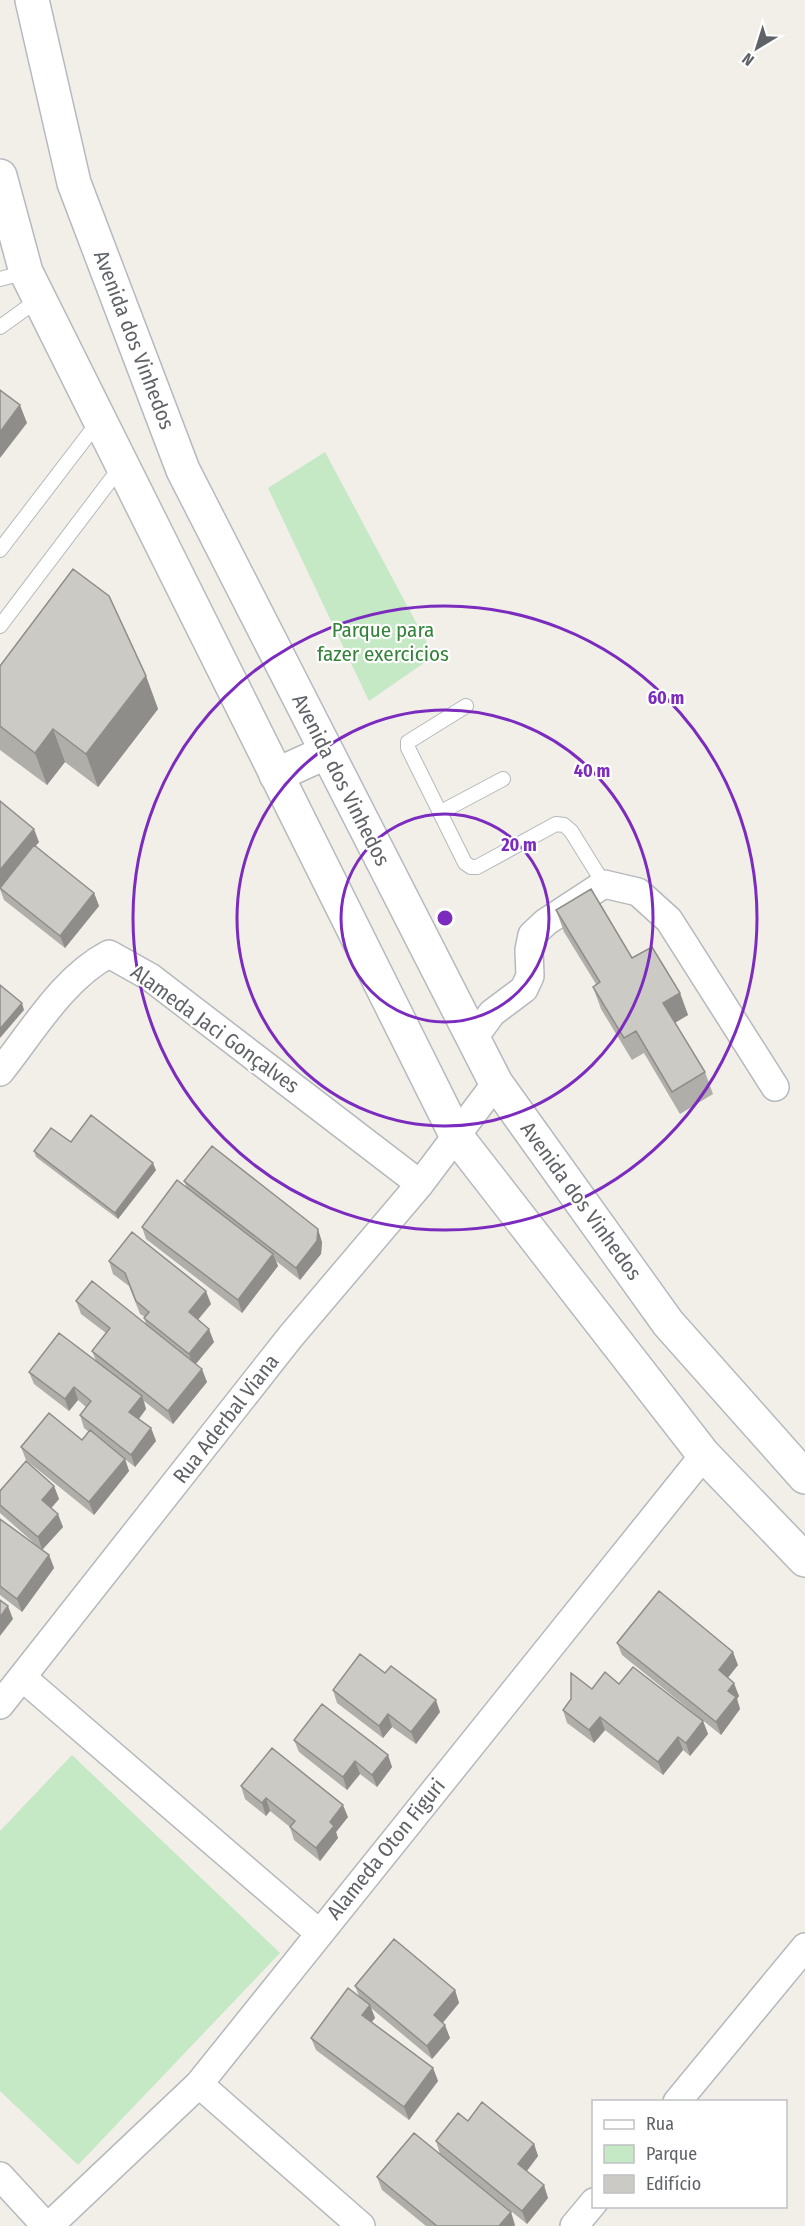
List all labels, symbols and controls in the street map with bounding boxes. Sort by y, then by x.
north arrow [727,18,787,78]
text: N [738,49,758,70]
street label: Avenida dos Vinhedos [88,247,180,433]
park label: Parque para fazer exercicios [317,617,449,667]
text: 60 m [648,687,684,709]
street label: Avenida dos Vinhedos [286,690,396,870]
text: 40 m [574,760,610,782]
text: 20 m [500,834,537,856]
centre of rings [435,908,455,928]
street label: Alameda Jaci Gonçalves [126,959,304,1099]
street label: Avenida dos Vinhedos [515,1117,647,1285]
street label: Rua Aderbal Viana [167,1349,285,1489]
street label: Alameda Oton Figuri [321,1773,451,1925]
legend [592,2100,787,2208]
text: Rua [646,2113,674,2135]
text: Parque [646,2143,697,2165]
text: Edifício [646,2173,701,2195]

